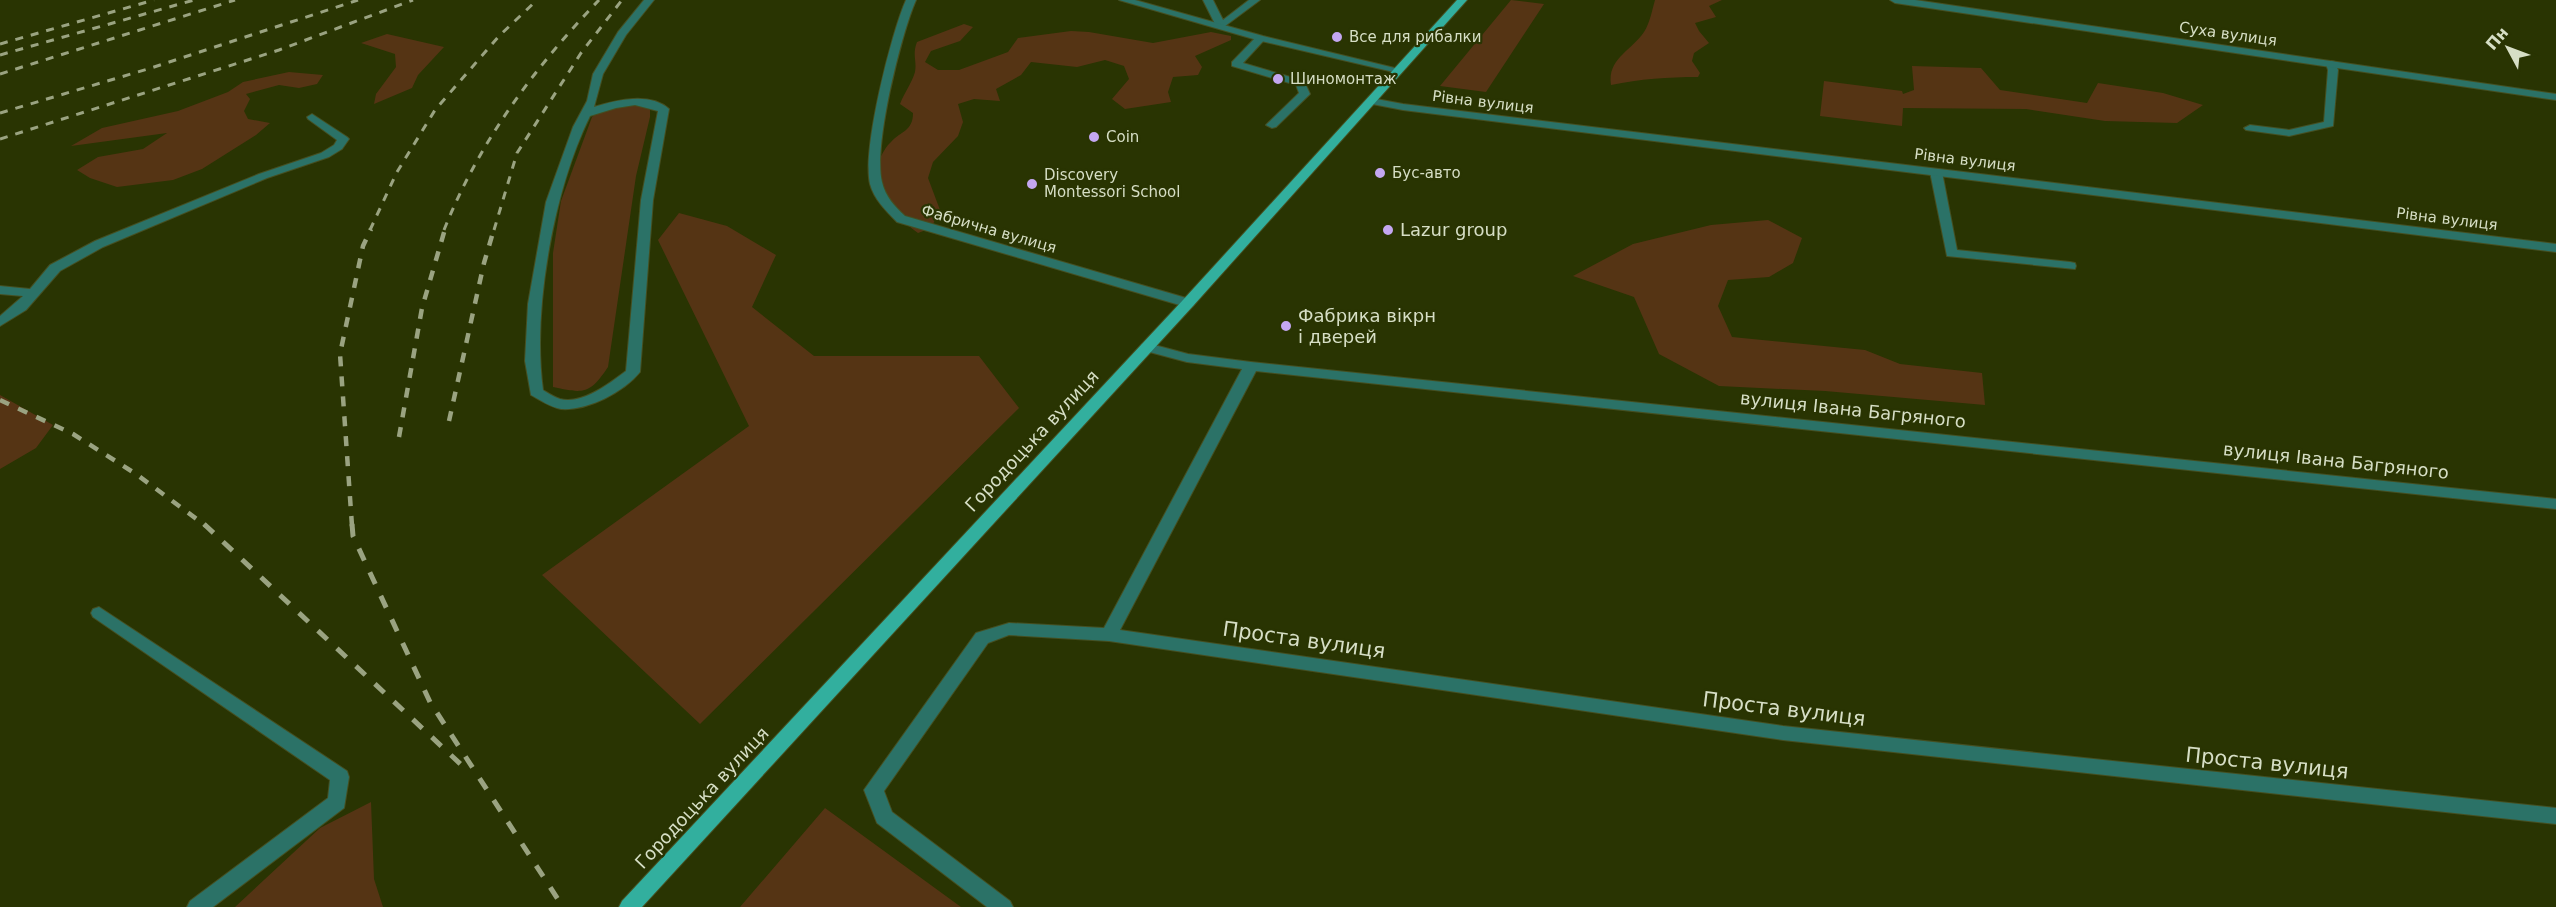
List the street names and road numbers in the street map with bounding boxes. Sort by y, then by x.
street label: Суха вулиця [2178,18,2278,50]
street label: Рівна вулиця [1431,87,1535,117]
street label: Рівна вулиця [1913,145,2017,175]
street label: Фабрична вулиця [919,201,1059,257]
street label: Рівна вулиця [2395,204,2499,234]
street label: Городоцька вулиця [961,366,1103,516]
street label: вулиця Івана Багряного [1739,387,1967,432]
street label: вулиця Івана Багряного [2222,438,2450,483]
street label: Проста вулиця [1221,617,1387,663]
street label: Проста вулиця [1701,687,1867,731]
street label: Городоцька вулиця [631,723,773,873]
street label: Проста вулиця [2184,742,2350,784]

